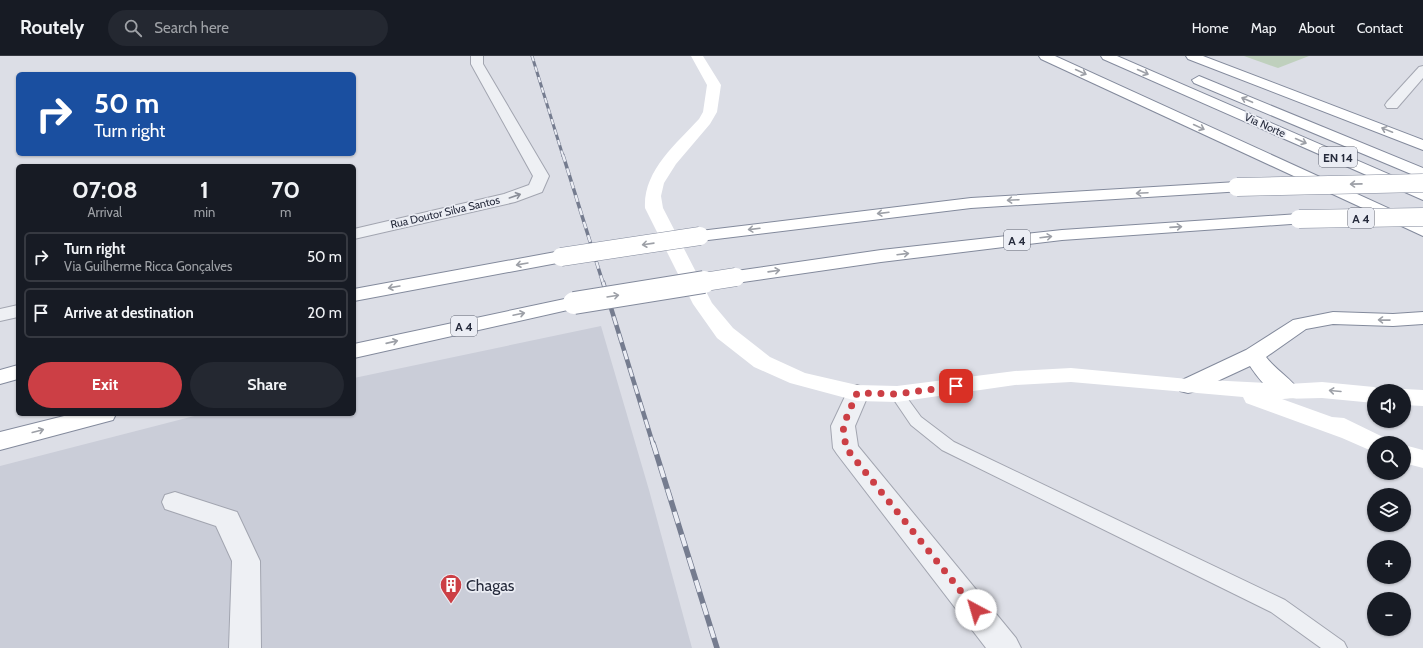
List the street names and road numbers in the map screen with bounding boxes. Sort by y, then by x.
street label: Via Norte [1242,110,1288,140]
road number: EN 14 [1319,147,1357,167]
street label: Rua Doutor Silva Santos [389,193,501,231]
road number: A 4 [1348,208,1374,228]
road number: A 4 [1004,230,1030,250]
road number: A 4 [451,316,477,336]

